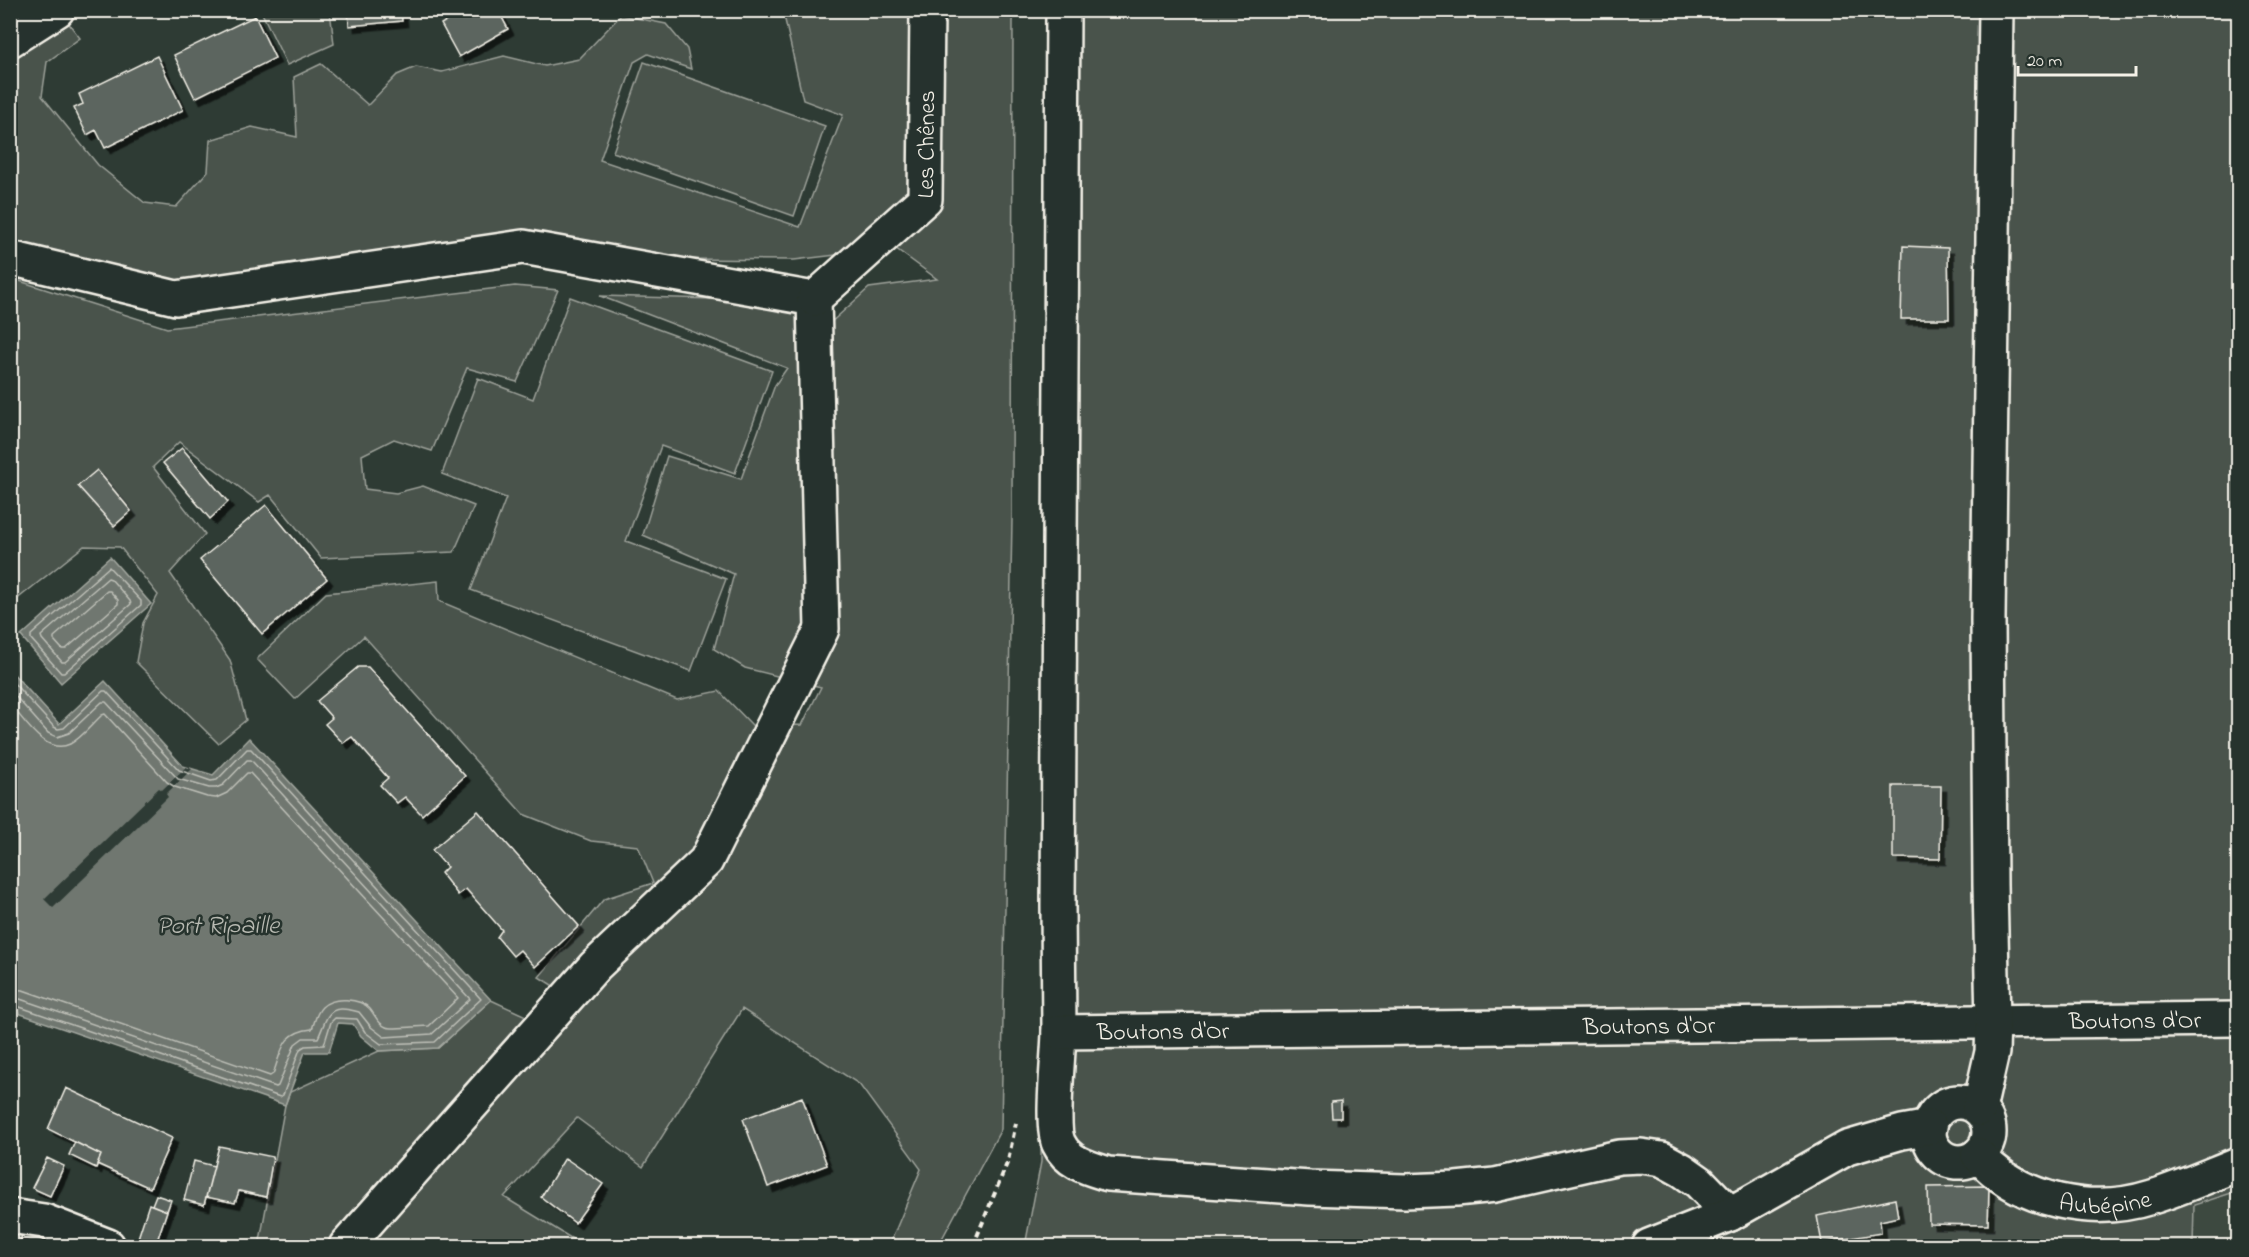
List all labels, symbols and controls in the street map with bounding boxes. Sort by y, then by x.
scale bar [2018,39,2136,77]
text: 20 m [2027,49,2062,75]
street label: Les Chênes [910,90,946,199]
water label: Port Ripaille [157,908,281,946]
street label: Boutons d'Or [2068,1004,2202,1041]
street label: Boutons d'Or [1582,1010,1716,1046]
street label: Boutons d'Or [1096,1015,1230,1052]
street label: Aubépine [2056,1183,2156,1225]

